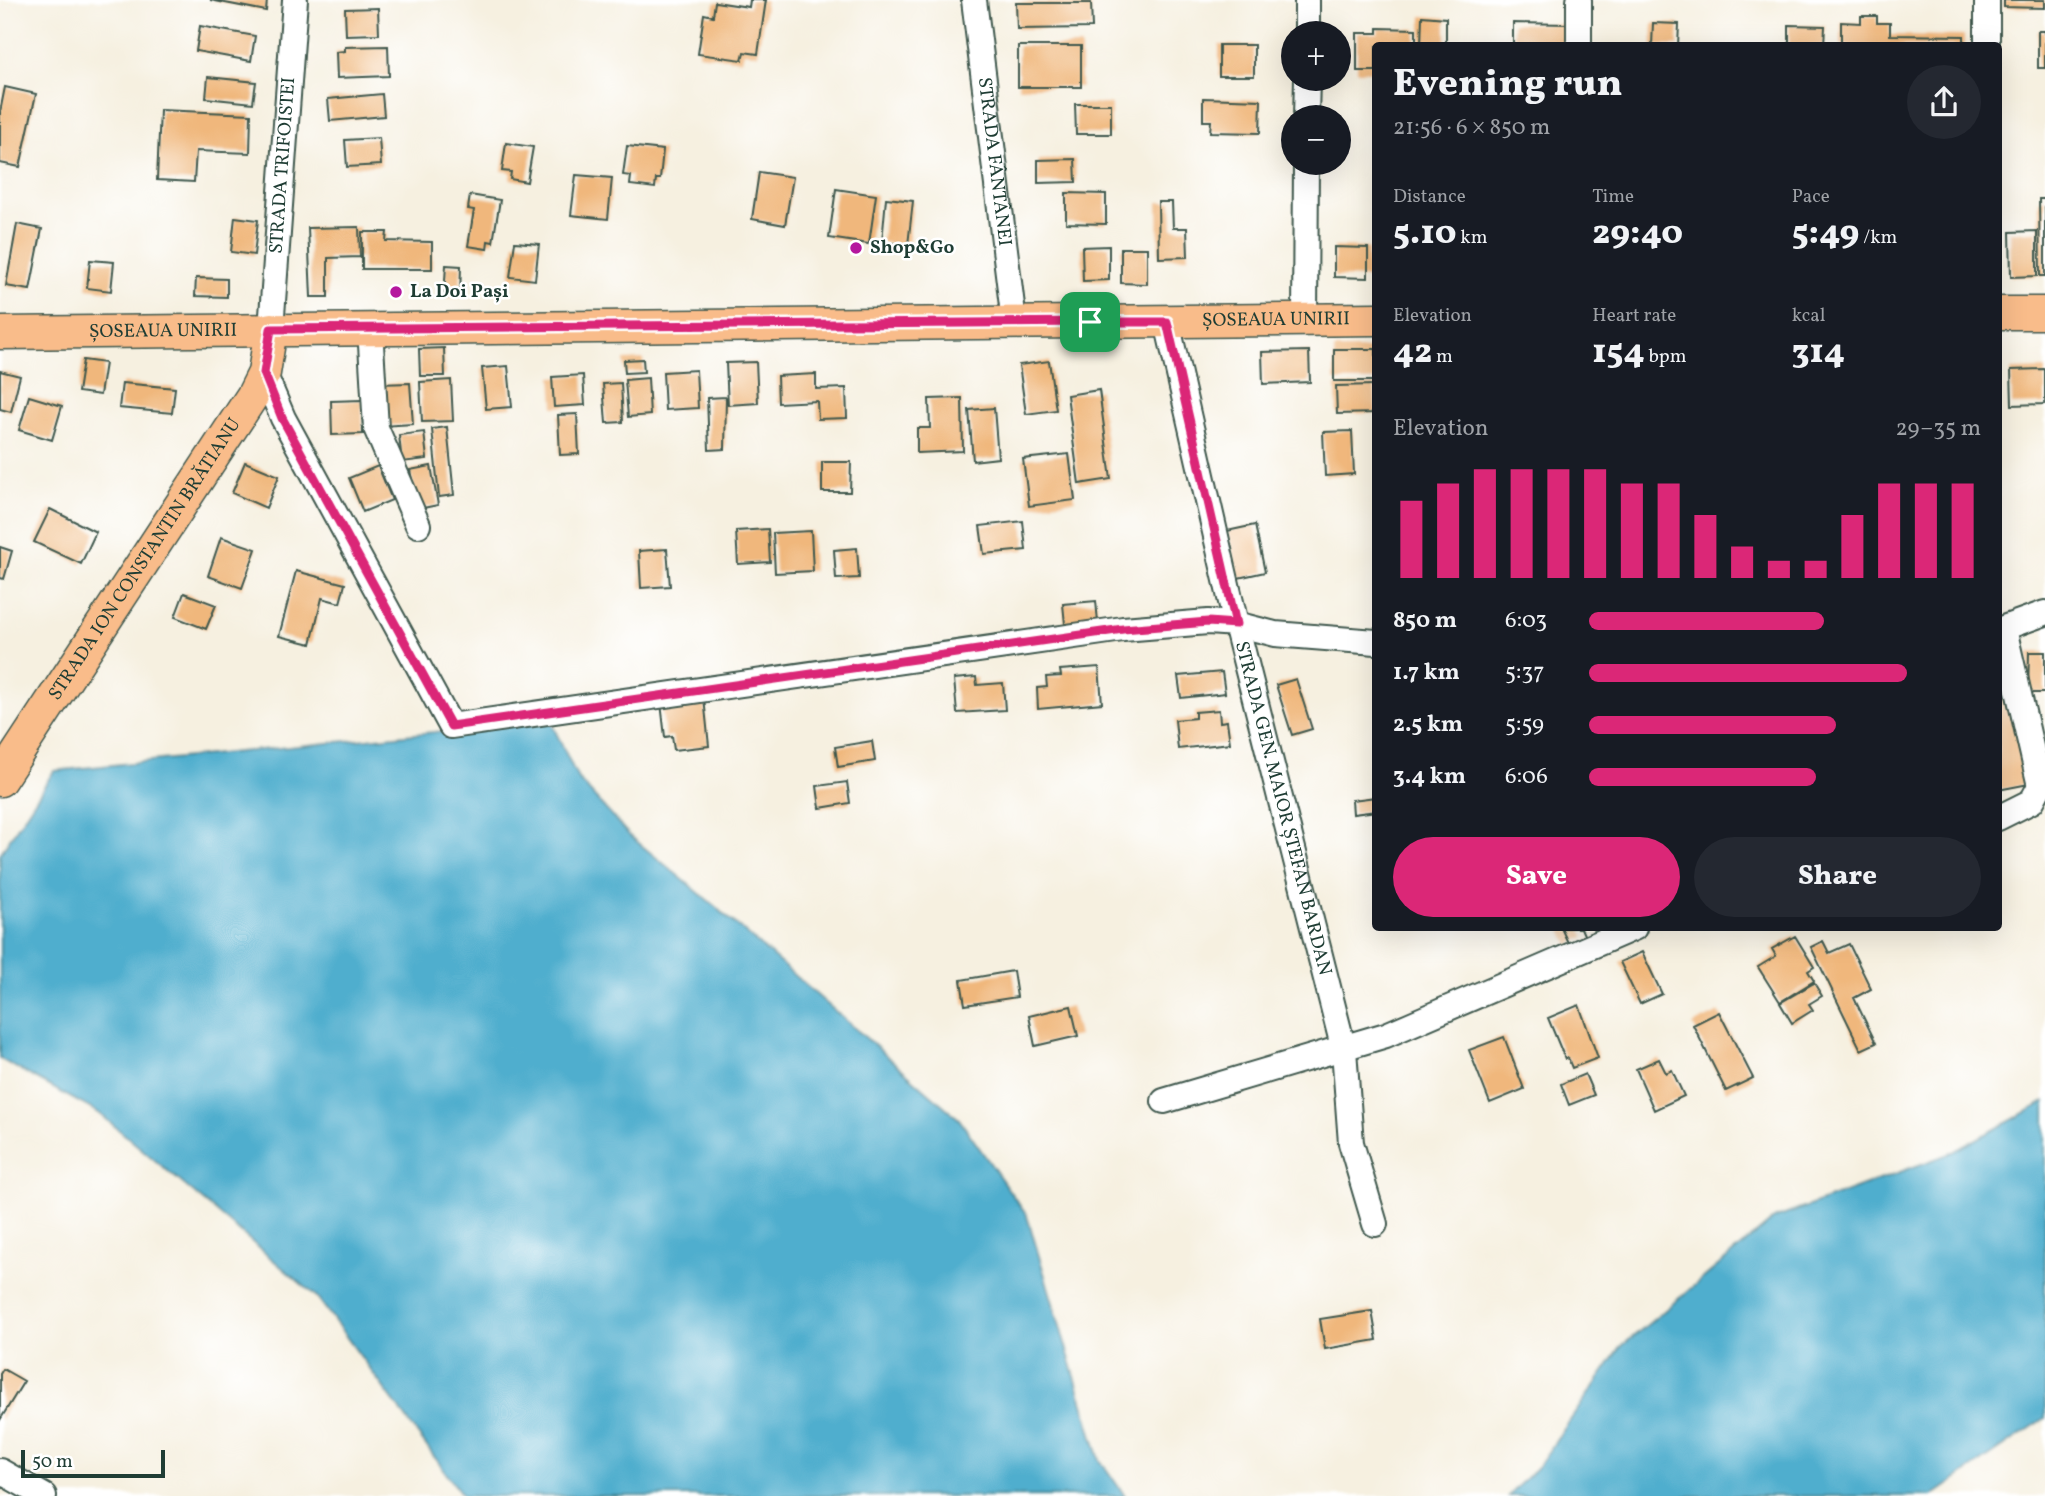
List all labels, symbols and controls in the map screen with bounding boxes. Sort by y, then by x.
map controls [1281,21,1351,175]
button: + [1281,21,1351,91]
text: Evening run [1393,59,1623,112]
button: share [1907,65,1981,139]
street label: STRADA TRIFOISTEI [264,76,302,255]
street label: STRADA FÂNTÂNEI [971,76,1017,248]
button: − [1281,105,1351,175]
text: 21:56 · 6 × 850 m [1393,112,1550,144]
text: Distance [1393,184,1466,210]
text: Time [1592,184,1634,210]
text: Pace [1792,184,1830,210]
text: 5.10 [1393,210,1457,258]
text: 29:40 [1592,210,1683,258]
text: 5:49 [1792,210,1859,258]
text: km [1457,225,1487,251]
text: /km [1859,225,1897,251]
place label: Shop&Go [870,235,955,261]
marker: Shop&Go [848,240,864,256]
place label: La Doi Pași [410,279,509,305]
marker: La Doi Pași [388,284,404,300]
pin [1060,292,1120,352]
icon: arrive [1071,303,1109,341]
text: Elevation [1393,303,1472,329]
text: Heart rate [1592,303,1676,329]
text: kcal [1792,303,1825,329]
street label: ȘOSEAUA UNIRII [1202,306,1350,334]
street label: ȘOSEAUA UNIRII [89,318,237,345]
text: 42 [1393,329,1432,377]
text: 154 [1592,329,1645,377]
text: 314 [1792,329,1845,377]
text: m [1432,344,1453,370]
text: bpm [1645,344,1687,370]
street label: STRADA ION CONSTANTIN BRĂTIANU [43,413,247,706]
text: Elevation [1393,413,1489,445]
text: 29–35 m [1895,413,1981,445]
text: 850 m [1393,605,1457,637]
text: 6:03 [1505,605,1547,637]
street label: STRADA GEN. MAIOR ȘTEFAN BARDAN [1228,639,1338,978]
text: 1.7 km [1393,657,1460,689]
text: 5:37 [1505,657,1544,689]
text: 2.5 km [1393,709,1463,741]
text: 5:59 [1505,709,1544,741]
text: 3.4 km [1393,761,1466,793]
text: 6:06 [1505,761,1548,793]
button: Save [1393,837,1680,917]
button: Share [1694,837,1981,917]
scale bar [21,1447,164,1479]
text: 50 m [32,1449,73,1475]

